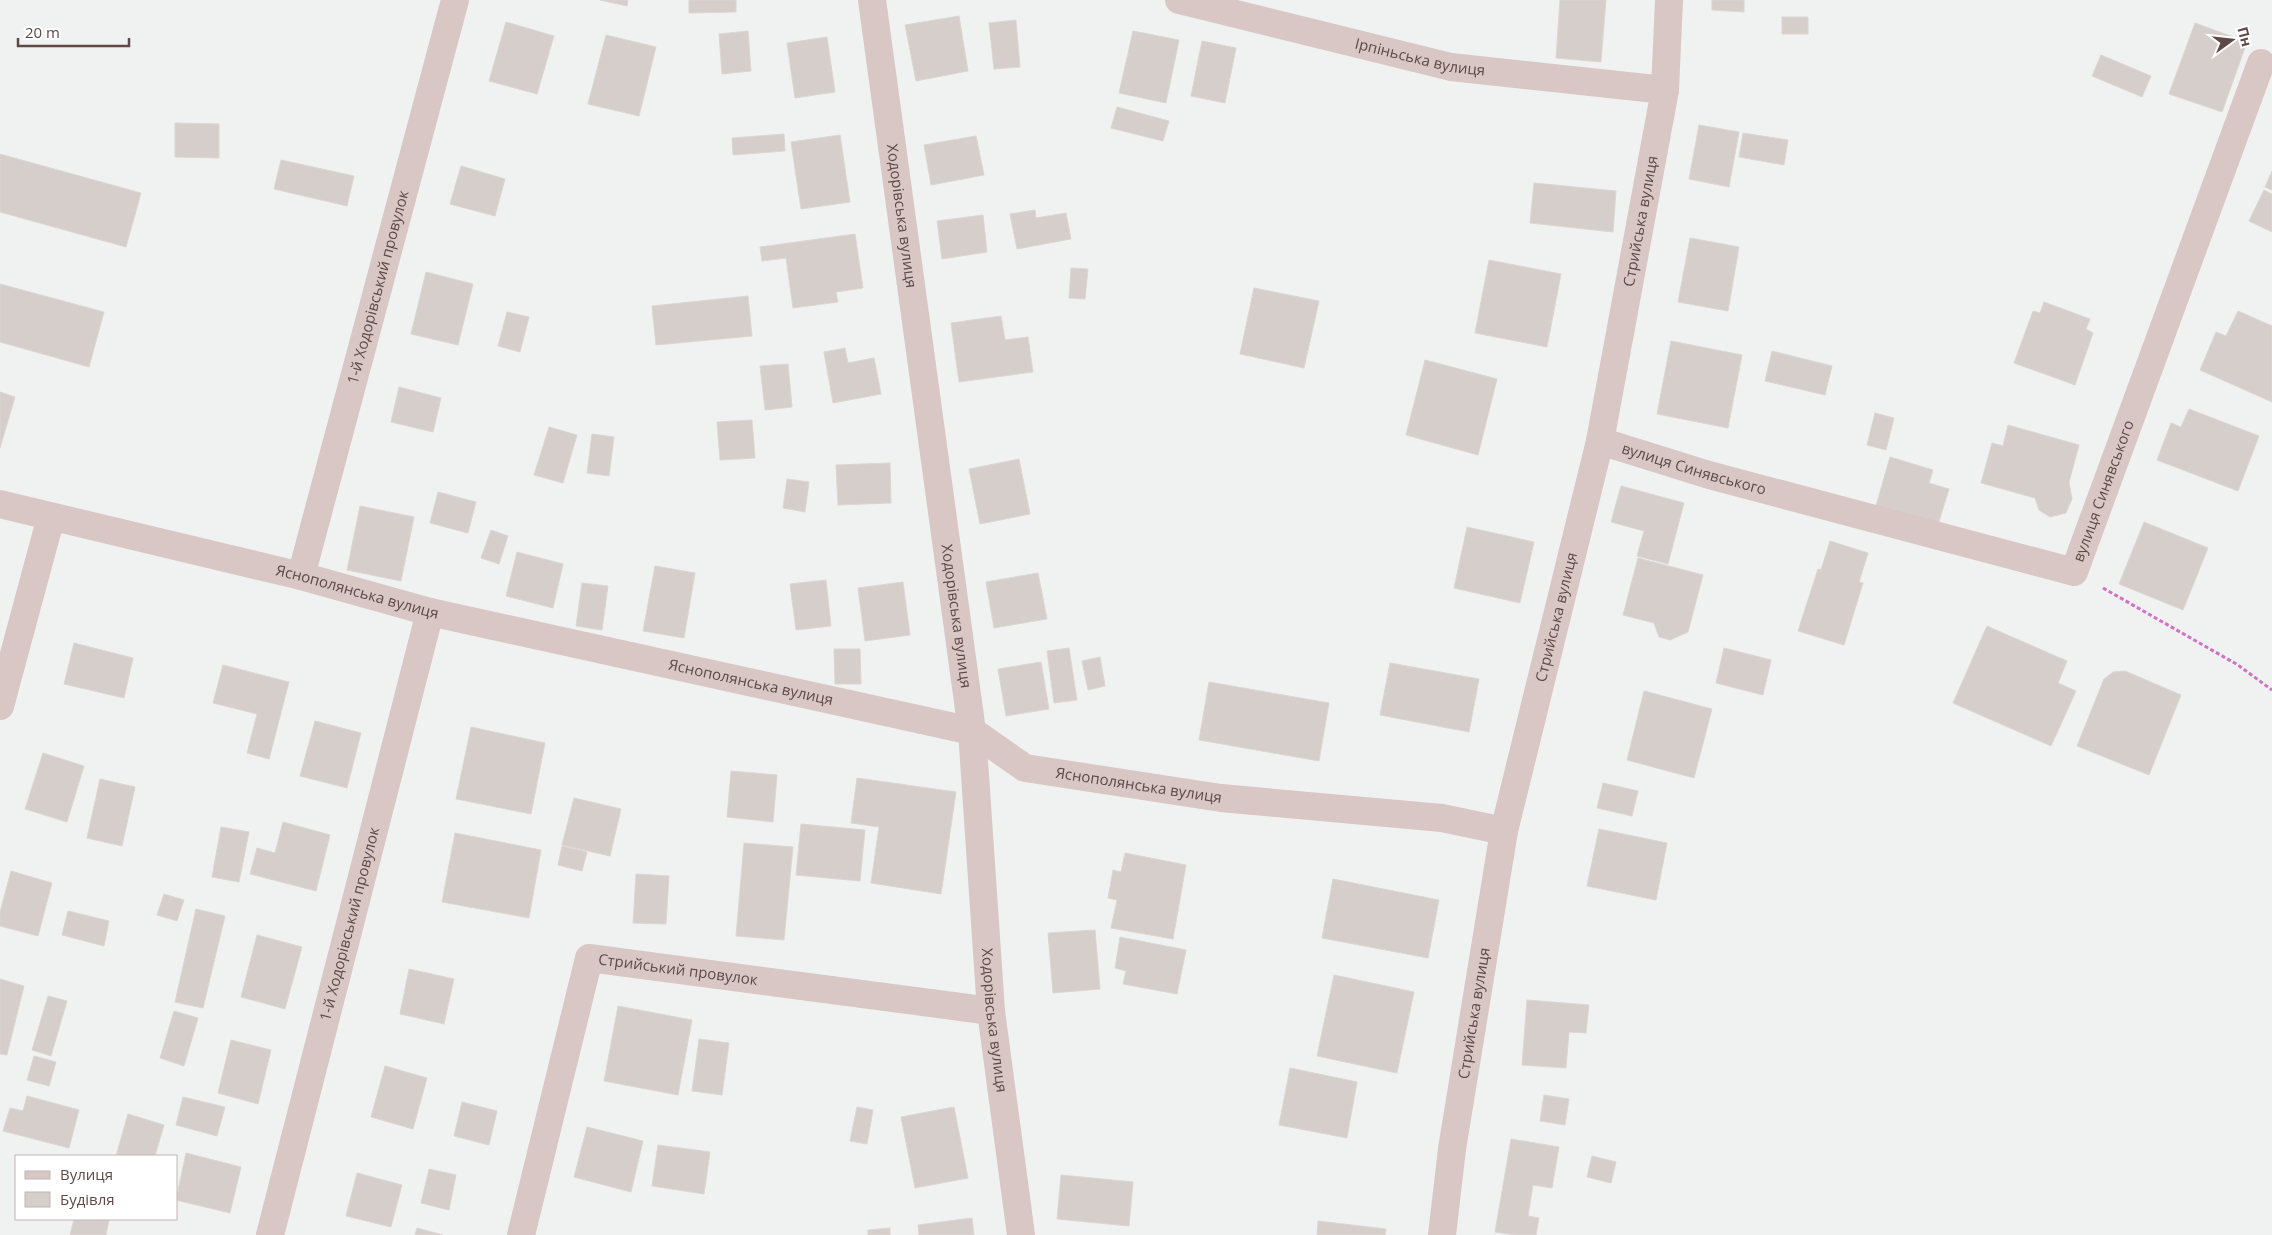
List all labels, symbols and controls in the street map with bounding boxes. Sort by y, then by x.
scale bar [18,15,129,47]
north arrow [2207,15,2257,65]
text: 20 m [25,22,60,42]
text: Пн [2233,25,2257,48]
street label: Ірпіньська вулиця [1353,33,1486,80]
street label: Ходорівська вулиця [883,143,922,289]
street label: Стрийська вулиця [1618,154,1662,288]
street label: 1-й Ходорівський провулок [342,188,413,386]
street label: вулиця Синявського [2068,417,2138,564]
street label: вулиця Синявського [1619,437,1769,499]
street label: Ходорівська вулиця [938,543,977,689]
street label: Стрийська вулиця [1530,550,1581,684]
street label: Яснополянська вулиця [274,559,441,623]
street label: Яснополянська вулиця [667,654,835,709]
street label: Яснополянська вулиця [1054,762,1223,807]
street label: 1-й Ходорівський провулок [314,824,383,1023]
street label: Стрийська вулиця [1453,946,1494,1080]
street label: Ходорівська вулиця [978,947,1013,1094]
street label: Стрийський провулок [597,948,759,989]
legend [15,1155,178,1220]
text: Вулиця [60,1164,113,1184]
text: Будівля [60,1189,115,1209]

